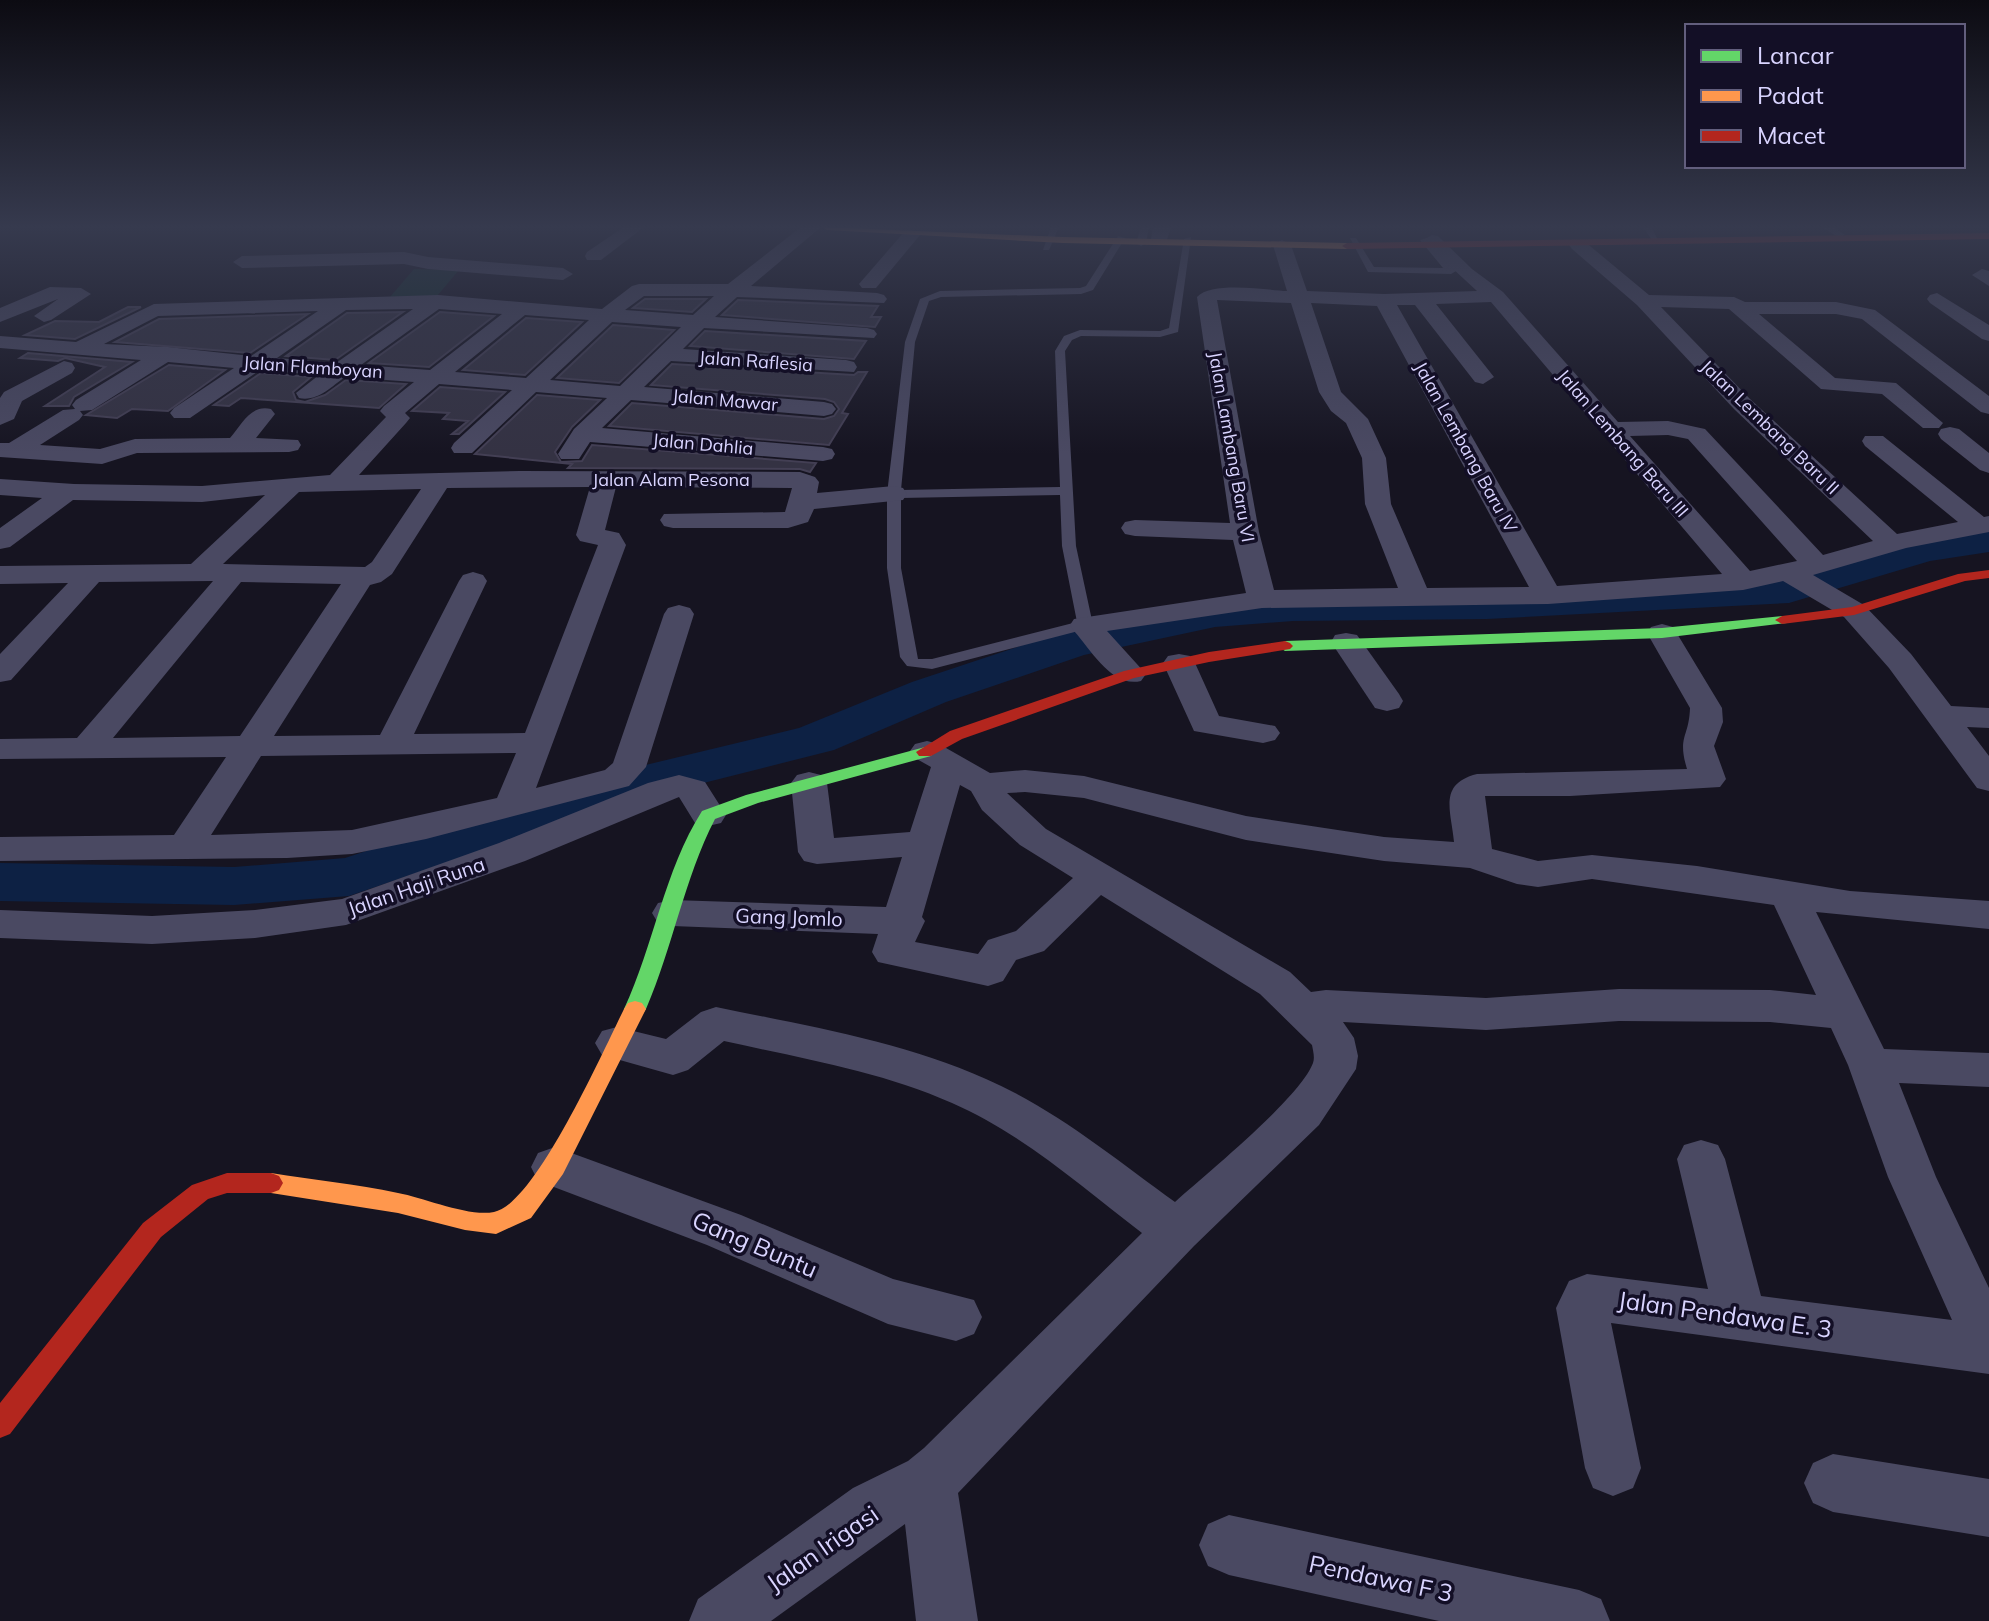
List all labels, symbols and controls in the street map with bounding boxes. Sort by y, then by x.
legend [1685,24,1965,168]
text: Lancar [1757,40,1834,70]
text: Padat [1757,80,1824,110]
text: Macet [1757,120,1825,150]
street label: Jalan Raflesia [698,346,814,376]
street label: Jalan Lambang Baru VI [1204,350,1260,544]
street label: Jalan Flamboyan [243,351,383,383]
street label: Jalan Lembang Baru II [1696,355,1844,499]
street label: Jalan Lembang Baru IV [1409,357,1523,537]
street label: Jalan Lembang Baru III [1552,364,1694,522]
street label: Jalan Mawar [671,384,779,416]
street label: Jalan Dahlia [652,428,754,460]
street label: Jalan Alam Pesona [592,468,750,491]
street label: Jalan Haji Runa [344,851,488,921]
street label: Gang Jomlo [735,903,843,931]
street label: Gang Buntu [688,1204,822,1284]
street label: Jalan Pendawa E. 3 [1616,1284,1834,1344]
street label: Jalan Irigasi [760,1498,884,1598]
street label: Pendawa F 3 [1306,1548,1456,1608]

